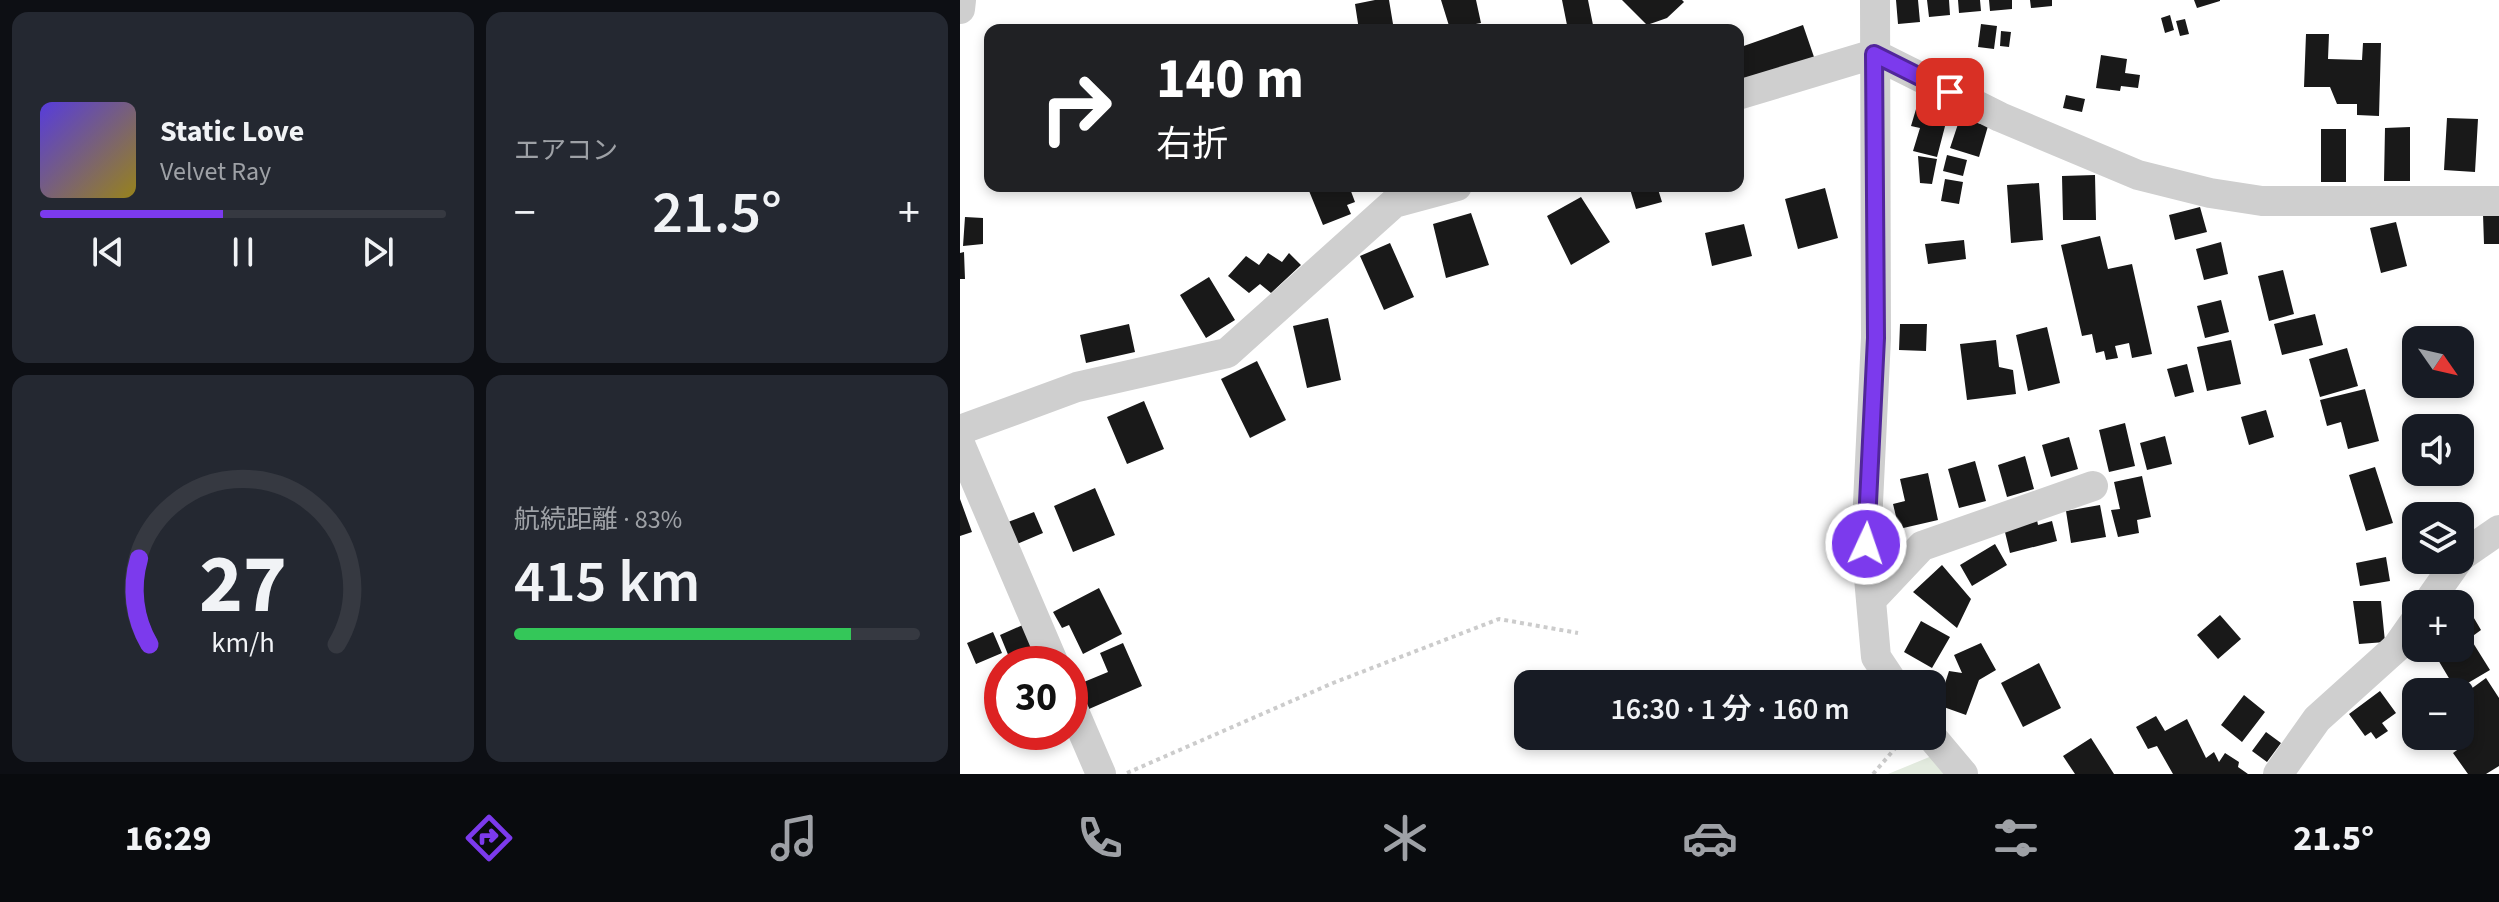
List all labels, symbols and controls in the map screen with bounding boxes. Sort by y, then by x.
text: 140 m [1156,40,1304,119]
icon: right [1024,56,1128,160]
pin [1916,58,1984,126]
icon: arrive [1928,70,1972,114]
text: Static Love [160,110,304,153]
text: 右折 [1156,119,1228,170]
text: エアコン [514,132,618,169]
text: Velvet Ray [160,153,271,190]
text: 21.5° [652,171,782,256]
text: − [514,182,536,245]
text: + [898,182,920,245]
icon: previous [86,230,130,274]
icon: pause [221,230,265,274]
icon: next [356,230,400,274]
north arrow [2402,326,2474,398]
map controls [2402,326,2474,750]
button: sound [2402,414,2474,486]
text: 航続距離 · 83% [514,501,682,538]
position arrow [1824,502,1908,586]
button: layers [2402,502,2474,574]
text: 27 [199,525,287,643]
text: 415 km [514,540,700,625]
button: + [2402,590,2474,662]
text: km/h [211,623,275,663]
speed limit sign: 30 [984,646,1088,750]
button: − [2402,678,2474,750]
text: 16:30 · 1 分 · 160 m [1610,688,1850,731]
icon: directions [461,810,517,866]
icon: music [766,810,822,866]
icon: phone [1072,810,1128,866]
icon: climate [1377,810,1433,866]
icon: car [1682,810,1738,866]
icon: filters [1988,810,2044,866]
text: 16:29 [125,813,212,864]
text: 21.5° [2293,813,2374,864]

